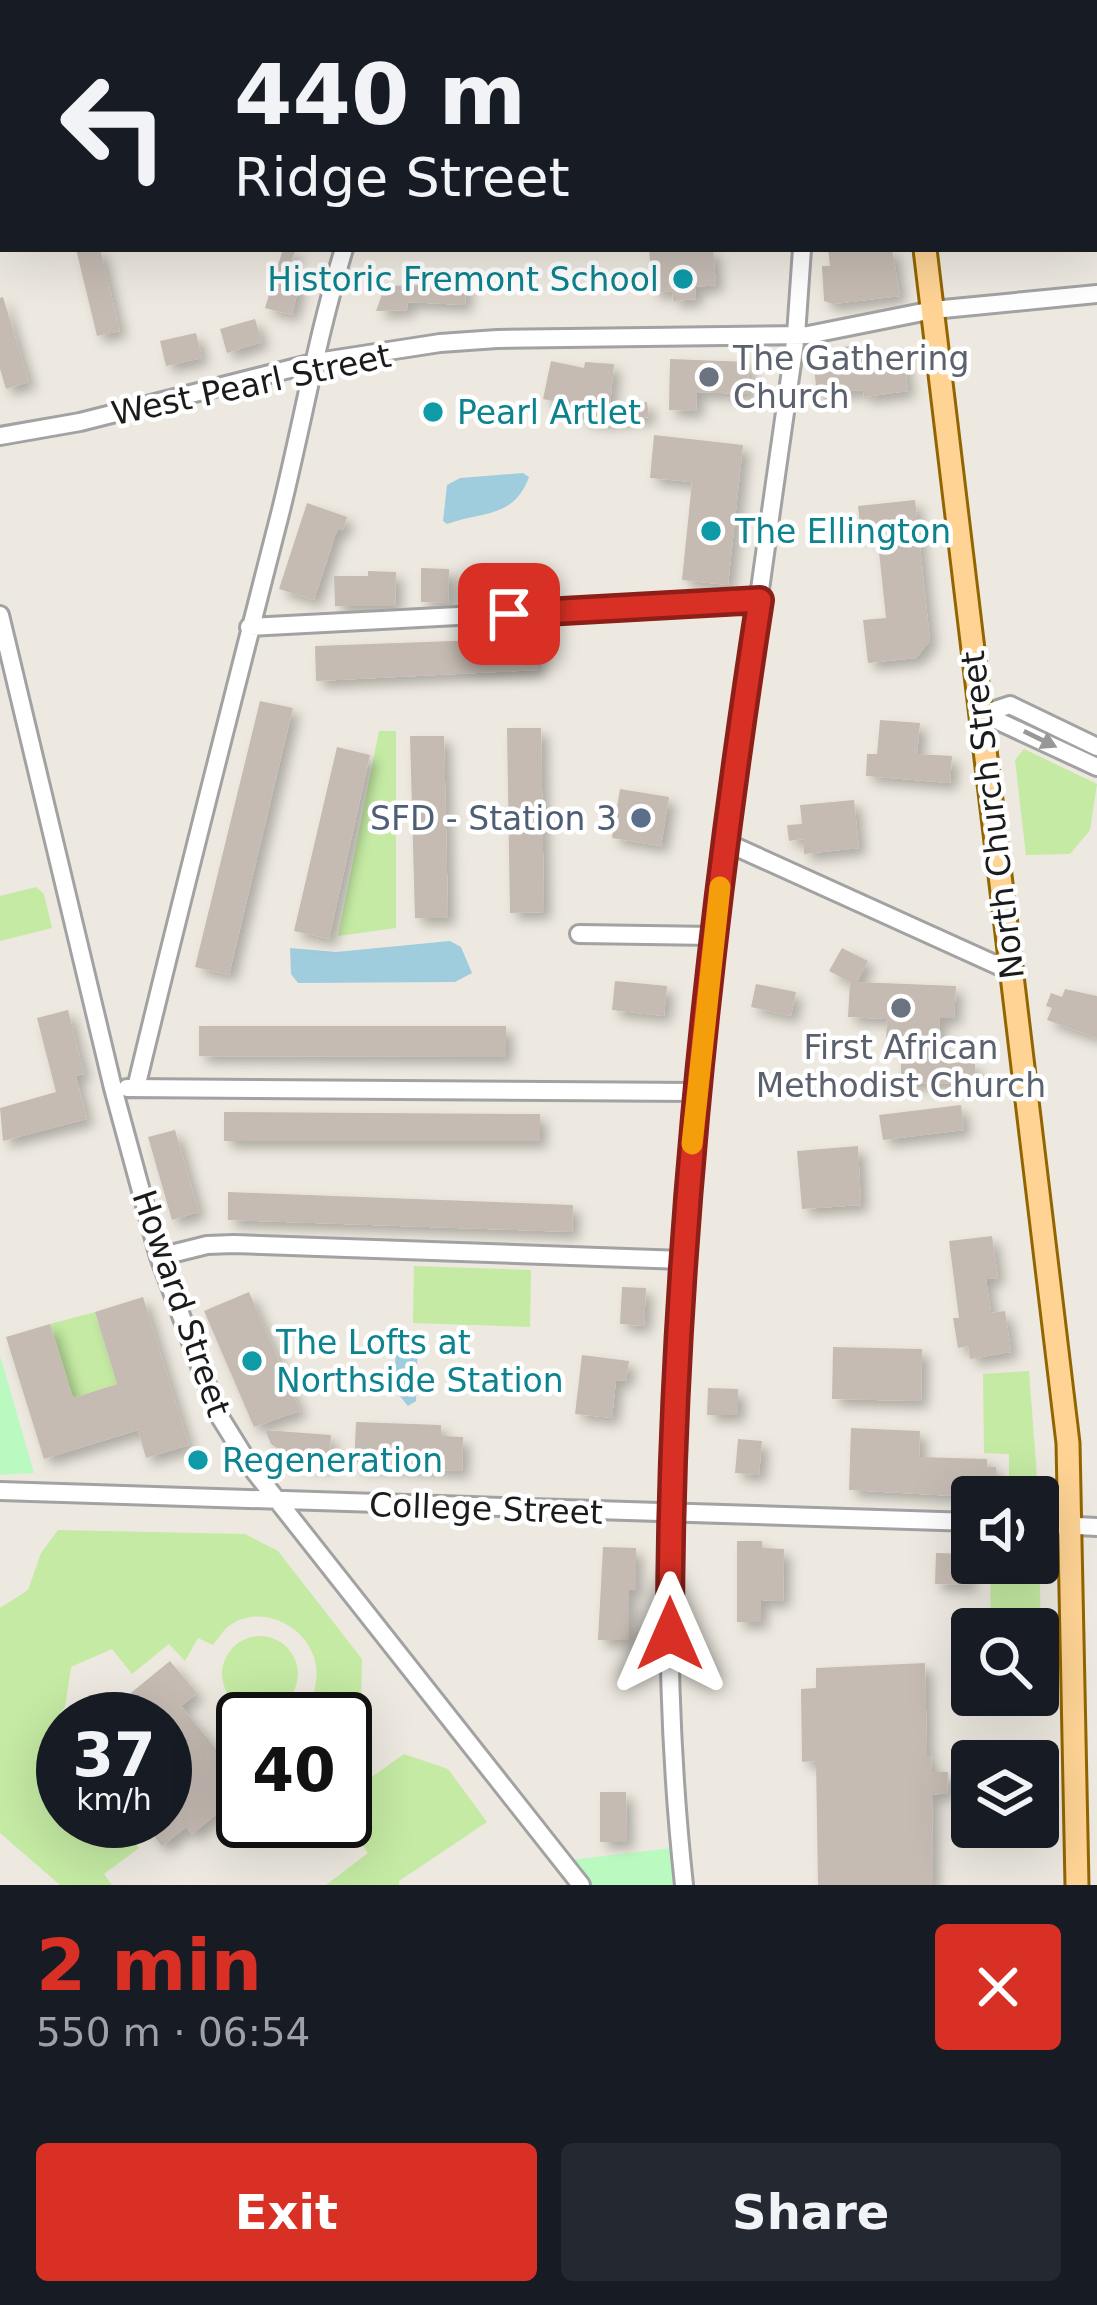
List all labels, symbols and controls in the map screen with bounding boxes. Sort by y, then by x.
text: 440 m [234,46,526,144]
icon: left [36,48,192,204]
text: Ridge Street [234,146,570,209]
place label: Historic Fremont School [267,260,659,299]
marker: Historic Fremont School [670,266,696,292]
street label: West Pearl Street [108,336,394,433]
place label: The Gathering Church [732,339,969,416]
marker: The Gathering Church [696,364,722,390]
place label: Pearl Artlet [457,393,641,432]
marker: Pearl Artlet [420,399,446,425]
place label: The Ellington [734,512,951,551]
marker: The Ellington [698,518,724,544]
pin [458,563,560,665]
icon: arrive [476,581,542,647]
street label: North Church Street [953,649,1032,981]
one-way arrow [1023,729,1058,749]
place label: SFD - Station 3 [370,799,617,838]
marker: SFD - Station 3 [628,805,654,831]
marker: First African Methodist Church [888,995,914,1021]
place label: First African Methodist Church [756,1028,1046,1105]
street label: Howard Street [125,1185,239,1422]
place label: The Lofts at Northside Station [275,1323,564,1400]
marker: The Lofts at Northside Station [239,1348,265,1374]
place label: Regeneration [222,1441,443,1480]
marker: Regeneration [185,1447,211,1473]
map controls [951,1476,1059,1848]
button: sound [951,1476,1059,1584]
street label: College Street [368,1485,604,1532]
position arrow [607,1571,733,1697]
button: search [951,1608,1059,1716]
speed limit sign: 40 [216,1692,372,1848]
text: 37 [72,1720,156,1790]
button: layers [951,1740,1059,1848]
text: km/h [76,1782,152,1817]
text: 2 min [36,1923,262,2007]
button: close [935,1924,1061,2050]
text: 550 m · 06:54 [36,2010,310,2055]
button: Exit [36,2143,537,2281]
button: Share [561,2143,1061,2281]

